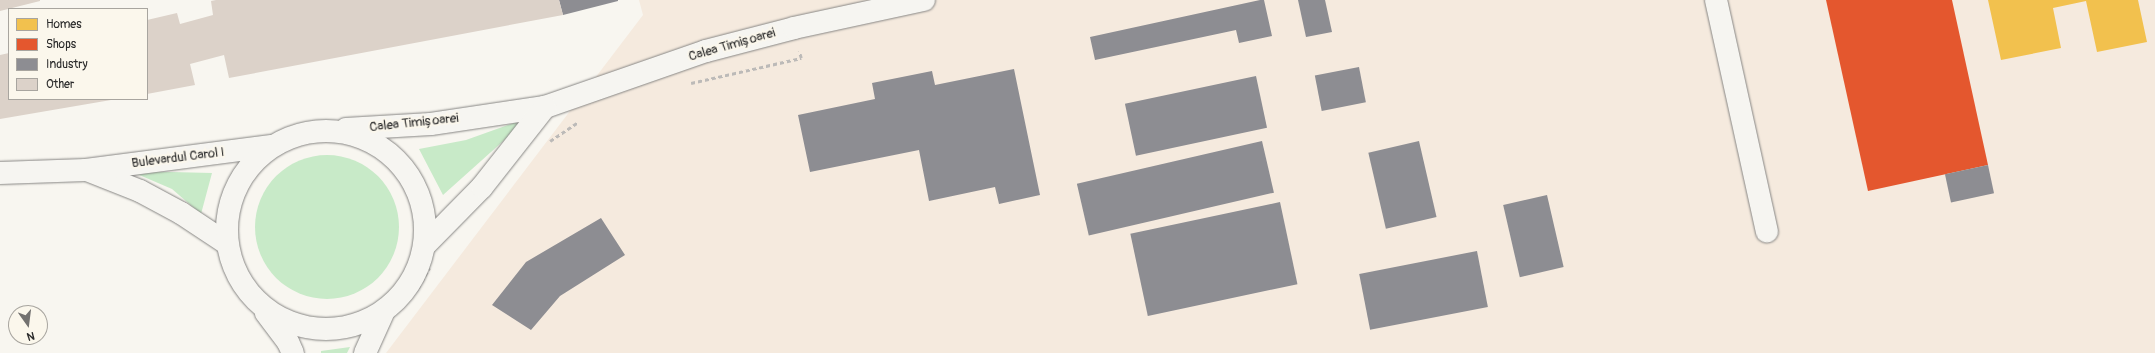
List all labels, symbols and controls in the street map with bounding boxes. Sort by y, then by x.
legend [8,8,148,100]
text: Homes [46,17,82,32]
street label: Calea Timișoarei [687,25,777,65]
text: Shops [46,37,76,52]
text: Industry [46,57,88,72]
text: Other [46,77,74,92]
street label: Calea Timișoarei [369,111,459,135]
street label: Bulevardul Carol I [131,145,225,171]
north arrow [8,305,48,345]
text: N [26,329,36,343]

